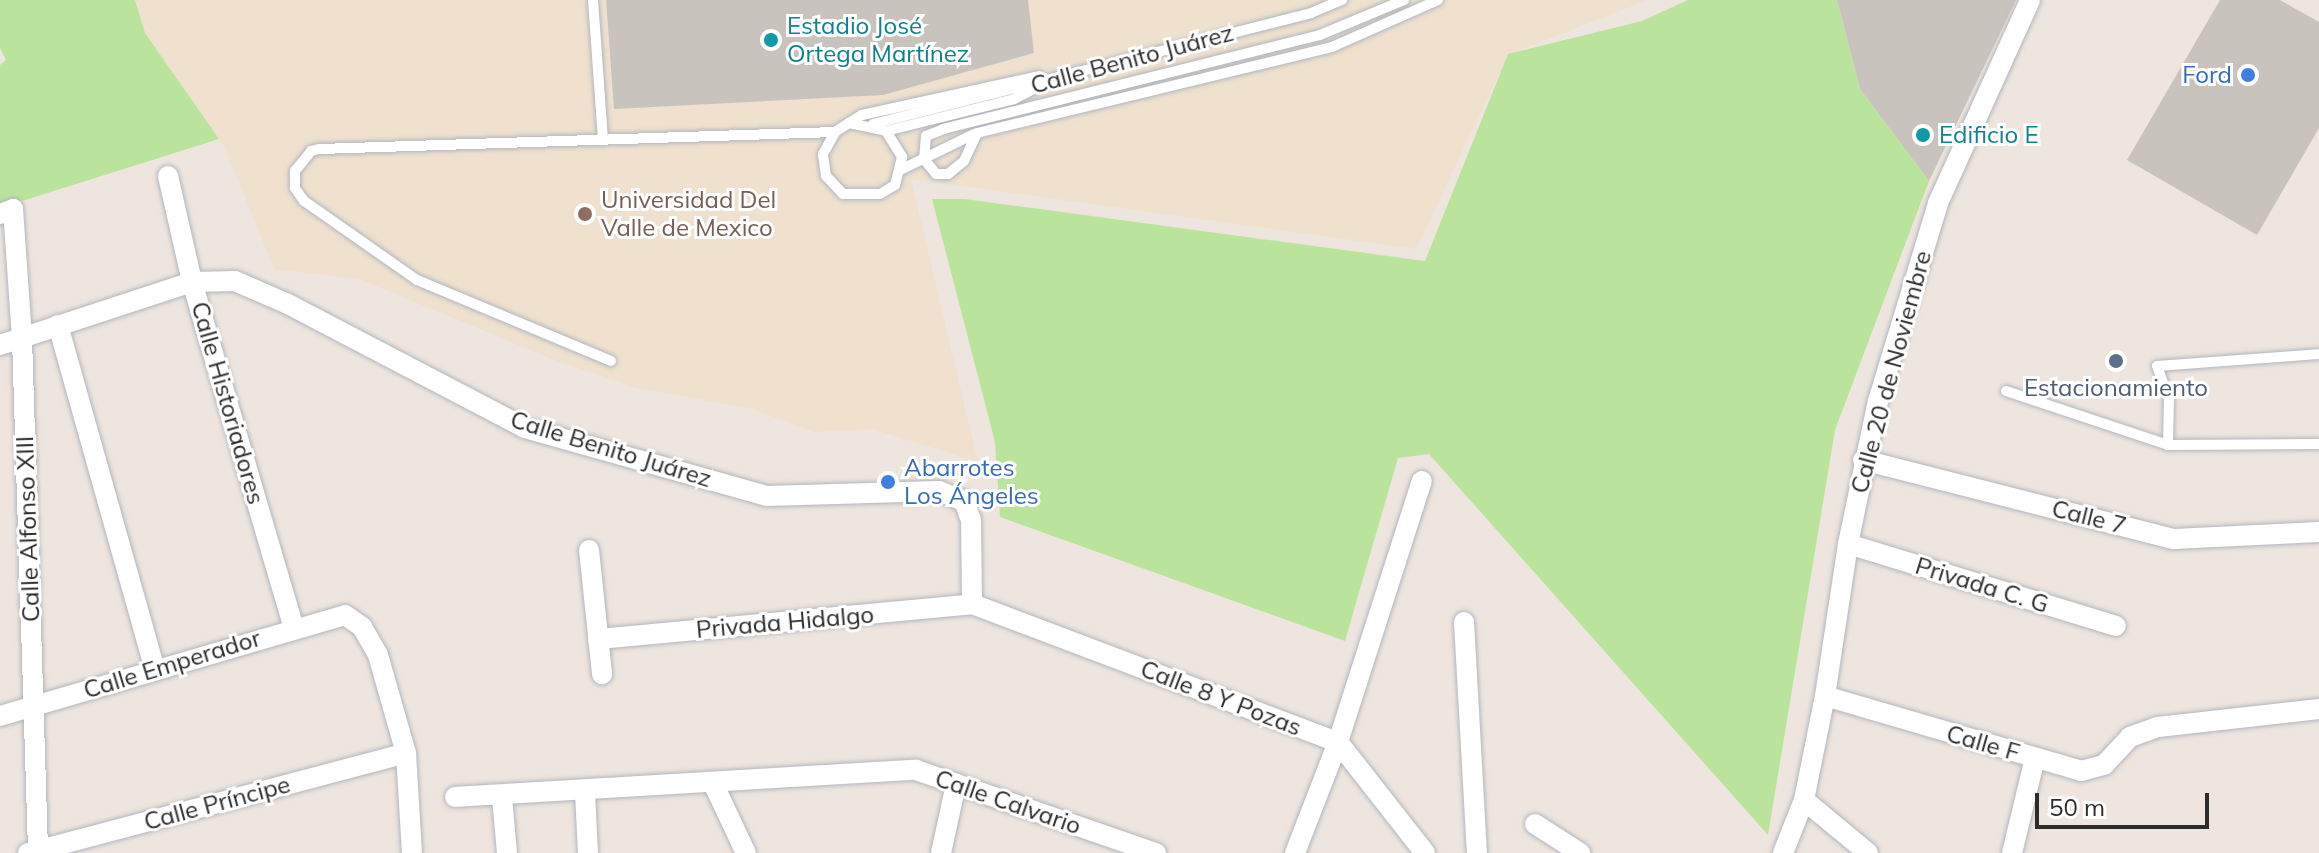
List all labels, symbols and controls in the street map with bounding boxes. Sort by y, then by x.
place label: Estadio José Ortega Martínez [787,12,969,68]
street label: Calle Benito Juárez [1027,18,1237,100]
marker: Estadio José Ortega Martínez [762,31,780,49]
place label: Ford [2182,61,2232,89]
marker: Ford [2239,66,2257,84]
place label: Edificio E [1939,121,2039,149]
marker: Edificio E [1914,126,1932,144]
place label: Universidad Del Valle de Mexico [601,186,776,242]
marker: Universidad Del Valle de Mexico [576,205,594,223]
street label: Calle 20 de Noviembre [1845,248,1937,496]
street label: Calle Historiadores [185,298,271,508]
marker: Estacionamiento [2107,352,2125,370]
place label: Estacionamiento [2024,374,2208,402]
street label: Calle Benito Juárez [507,405,715,493]
street label: Calle Alfonso XIII [10,435,46,623]
place label: Abarrotes Los Ángeles [904,454,1039,510]
marker: Abarrotes Los Ángeles [879,473,897,491]
street label: Calle 7 [2049,494,2129,540]
street label: Privada C. G [1912,551,2052,619]
street label: Privada Hidalgo [695,600,875,644]
street label: Calle Emperador [80,623,264,705]
street label: Calle 8 Y Pozas [1137,654,1305,742]
street label: Calle F [1943,719,2023,767]
street label: Calle Calvario [931,764,1085,840]
street label: Calle Príncipe [141,770,293,836]
scale bar [2039,777,2213,827]
text: 50 m [2049,792,2105,822]

